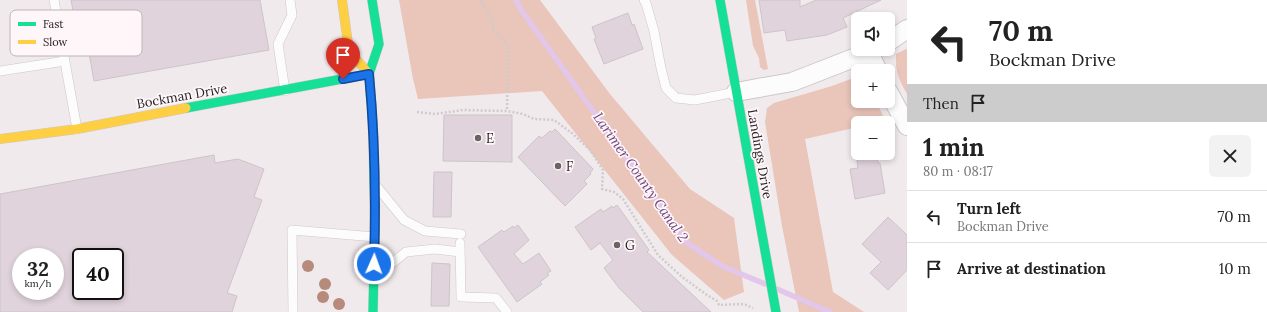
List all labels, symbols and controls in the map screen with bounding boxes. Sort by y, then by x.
legend [10,10,142,56]
map controls [851,12,895,160]
button: sound [851,12,895,56]
text: 70 m [989,13,1053,49]
icon: left [923,16,975,68]
text: Fast [43,17,64,31]
text: Slow [43,35,68,49]
pin [326,38,360,79]
icon: arrive [332,44,354,66]
text: Bockman Drive [989,48,1116,71]
button: + [851,64,895,108]
street label: Bockman Drive [135,80,229,112]
icon: arrive [967,92,989,114]
text: Then [923,94,959,113]
street label: Landings Drive [744,108,776,200]
water label: Larimer County Canal 2 [589,109,693,245]
button: − [851,116,895,160]
place label: E [486,130,494,147]
text: 1 min [923,132,984,163]
marker: E [473,133,483,143]
button: close [1209,135,1251,177]
place label: F [566,158,573,175]
marker: F [553,161,563,171]
text: 80 m · 08:17 [923,163,993,180]
text: Turn left [957,199,1021,218]
icon: left [923,206,945,228]
text: 70 m [1217,207,1251,226]
text: Bockman Drive [957,218,1049,235]
place label: G [625,237,635,254]
marker: G [612,240,622,250]
position arrow [353,243,395,285]
speed limit sign: 40 [72,248,124,300]
text: 32 [27,256,49,281]
icon: arrive [923,258,945,280]
text: Arrive at destination [957,259,1106,278]
text: 10 m [1219,259,1251,278]
text: km/h [24,277,52,290]

